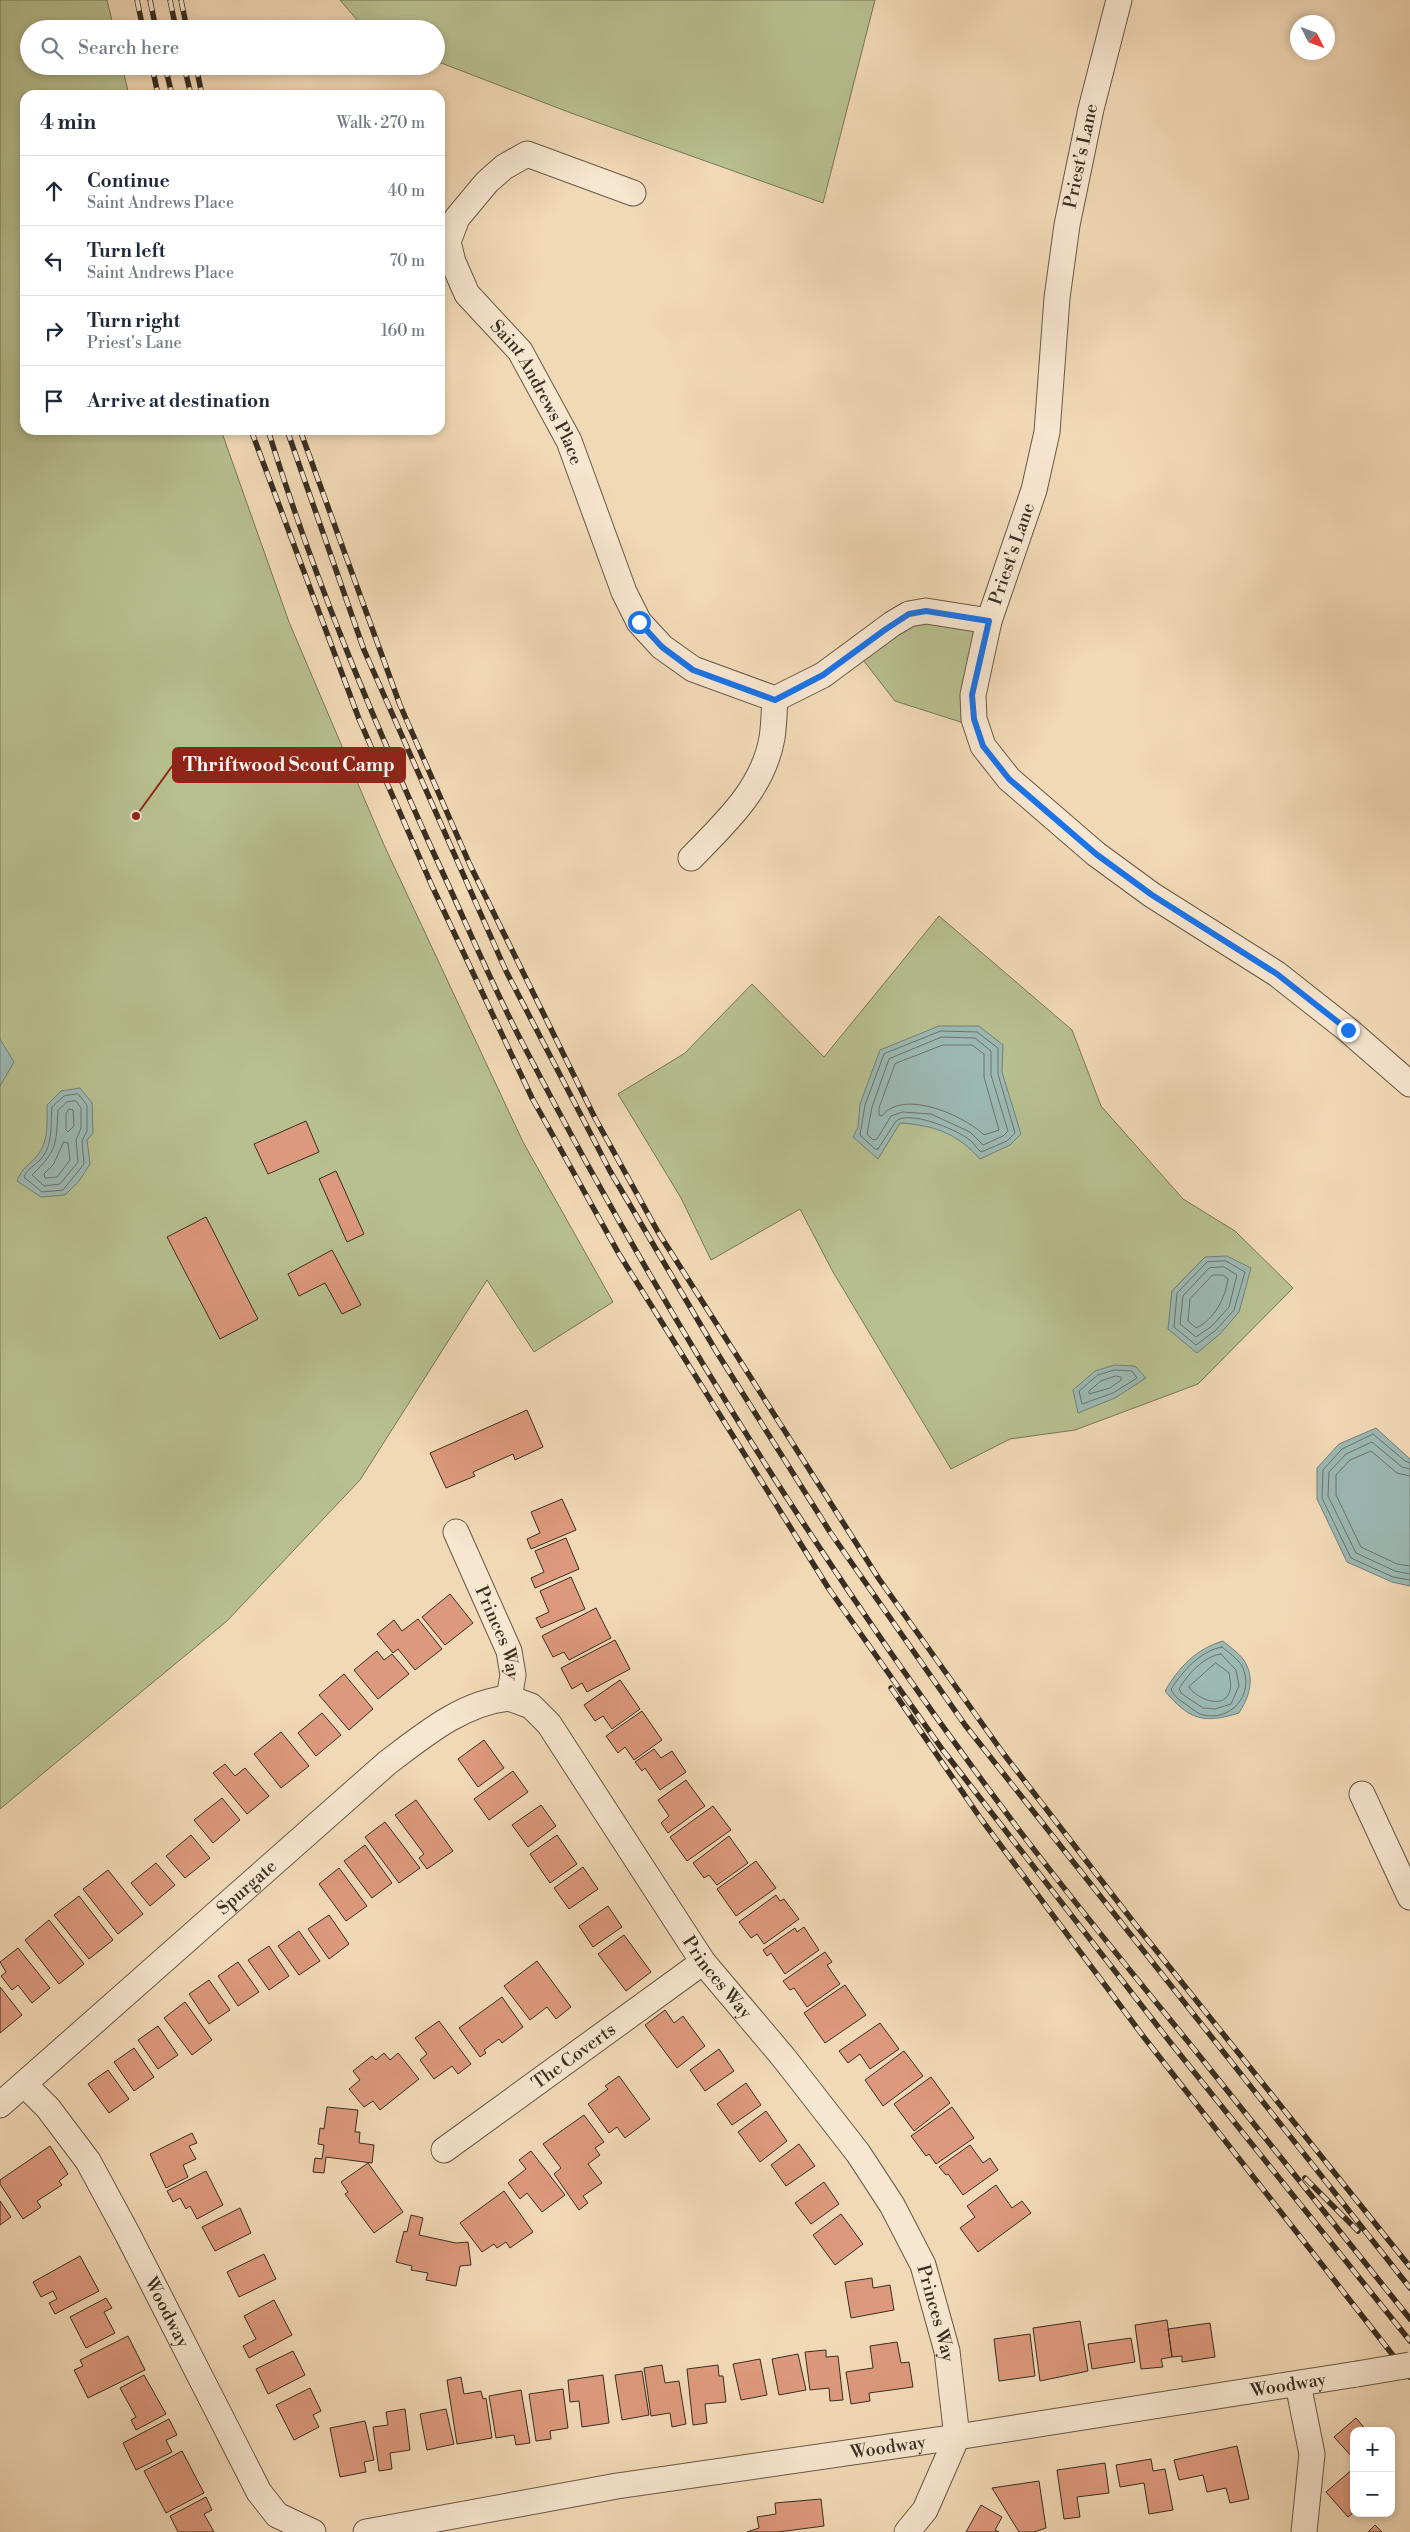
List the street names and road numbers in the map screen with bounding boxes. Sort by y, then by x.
street label: Priest's Lane [1059,102,1103,210]
street label: Saint Andrews Place [485,315,588,468]
street label: Priest's Lane [984,500,1040,608]
street label: Princes Way [470,1582,525,1682]
street label: Spurgate [212,1855,281,1920]
street label: Princes Way [677,1931,757,2024]
street label: The Coverts [527,2018,620,2094]
street label: Princes Way [912,2262,960,2363]
street label: Woodway [139,2272,195,2351]
street label: Woodway [1248,2368,1328,2402]
street label: Woodway [848,2430,928,2464]

